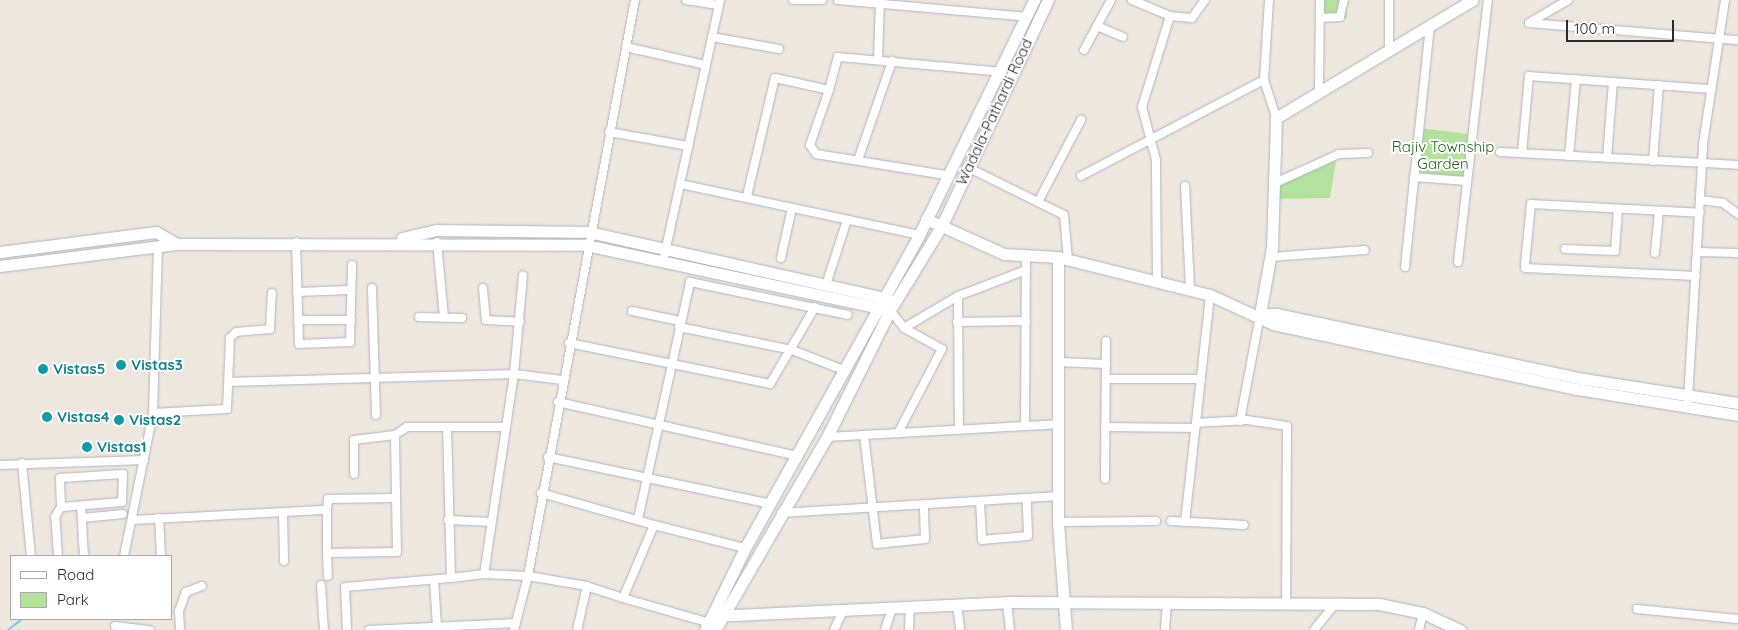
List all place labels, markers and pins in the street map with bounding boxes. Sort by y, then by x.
place label: Vistas3 [131,356,183,374]
marker: Vistas3 [115,359,127,371]
place label: Vistas5 [53,360,105,378]
marker: Vistas5 [37,363,49,375]
place label: Vistas4 [57,408,110,426]
marker: Vistas4 [41,411,53,423]
place label: Vistas2 [129,411,181,429]
marker: Vistas2 [113,414,125,426]
place label: Vistas1 [97,438,147,456]
marker: Vistas1 [81,441,93,453]

